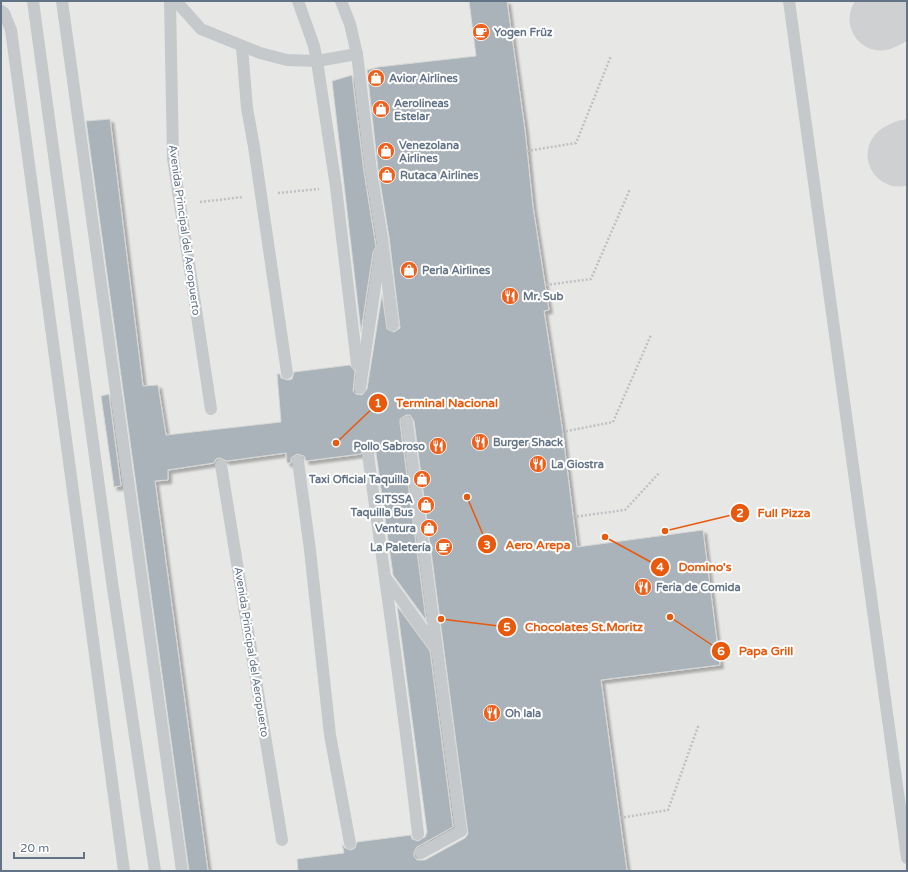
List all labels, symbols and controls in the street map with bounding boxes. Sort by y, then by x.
cafe icon: Yogen Früz [471,22,491,42]
place label: Yogen Früz [494,26,553,40]
shop icon: Avior Airlines [366,68,386,88]
place label: Avior Airlines [389,72,459,85]
place label: Aerolineas Estelar [394,97,450,123]
shop icon: Aerolineas Estelar [371,99,391,119]
place label: Venezolana Airlines [399,139,459,165]
shop icon: Venezolana Airlines [376,141,396,161]
street label: Avenida Principal del Aeropuerto [166,144,203,317]
shop icon: Rutaca Airlines [377,165,397,185]
place label: Rutaca Airlines [400,169,479,182]
shop icon: Perla Airlines [399,260,419,280]
place label: Perla Airlines [422,264,491,277]
restaurant icon: Mr. Sub [500,286,520,306]
place label: Mr. Sub [523,290,563,303]
callout: Terminal Nacional [368,391,506,415]
text: 1 [374,396,382,410]
text: Terminal Nacional [395,396,498,410]
restaurant icon: Burger Shack [470,432,490,452]
restaurant icon: Pollo Sabroso [428,436,448,456]
place label: Burger Shack [493,436,563,450]
place label: Pollo Sabroso [353,440,425,453]
restaurant icon: La Giostra [528,454,548,474]
place label: La Giostra [551,458,604,471]
shop icon: Taxi Oficial Taquilla [412,469,432,489]
place label: Taxi Oficial Taquilla [308,473,409,487]
place label: SITSSA Taquilla Bus [350,493,414,520]
shop icon: SITSSA Taquilla Bus [416,495,436,515]
callout: Full Pizza [730,501,819,525]
text: 2 [736,506,744,520]
text: Full Pizza [758,506,811,520]
shop icon: Ventura [419,518,439,538]
place label: Ventura [375,522,416,535]
callout: Aero Arepa [477,532,578,556]
cafe icon: La Paletería [434,537,454,557]
text: 3 [483,538,491,552]
text: Aero Arepa [506,538,571,553]
place label: La Paletería [370,541,431,554]
callout: Domino's [650,555,739,579]
text: 4 [656,560,664,574]
text: Domino's [679,560,732,574]
street label: Avenida Principal del Aeropuerto [232,566,271,738]
restaurant icon: Feria de Comida [633,577,653,597]
place label: Feria de Comida [656,581,741,594]
callout: Chocolates St.Moritz [497,615,651,639]
text: 5 [503,620,511,634]
text: Chocolates St.Moritz [525,620,643,634]
callout: Papa Grill [711,639,801,663]
text: 6 [717,644,725,658]
text: Papa Grill [739,644,793,659]
restaurant icon: Oh lala [482,703,502,723]
place label: Oh lala [505,707,541,720]
scale bar [14,834,84,860]
text: 20 m [20,841,49,855]

